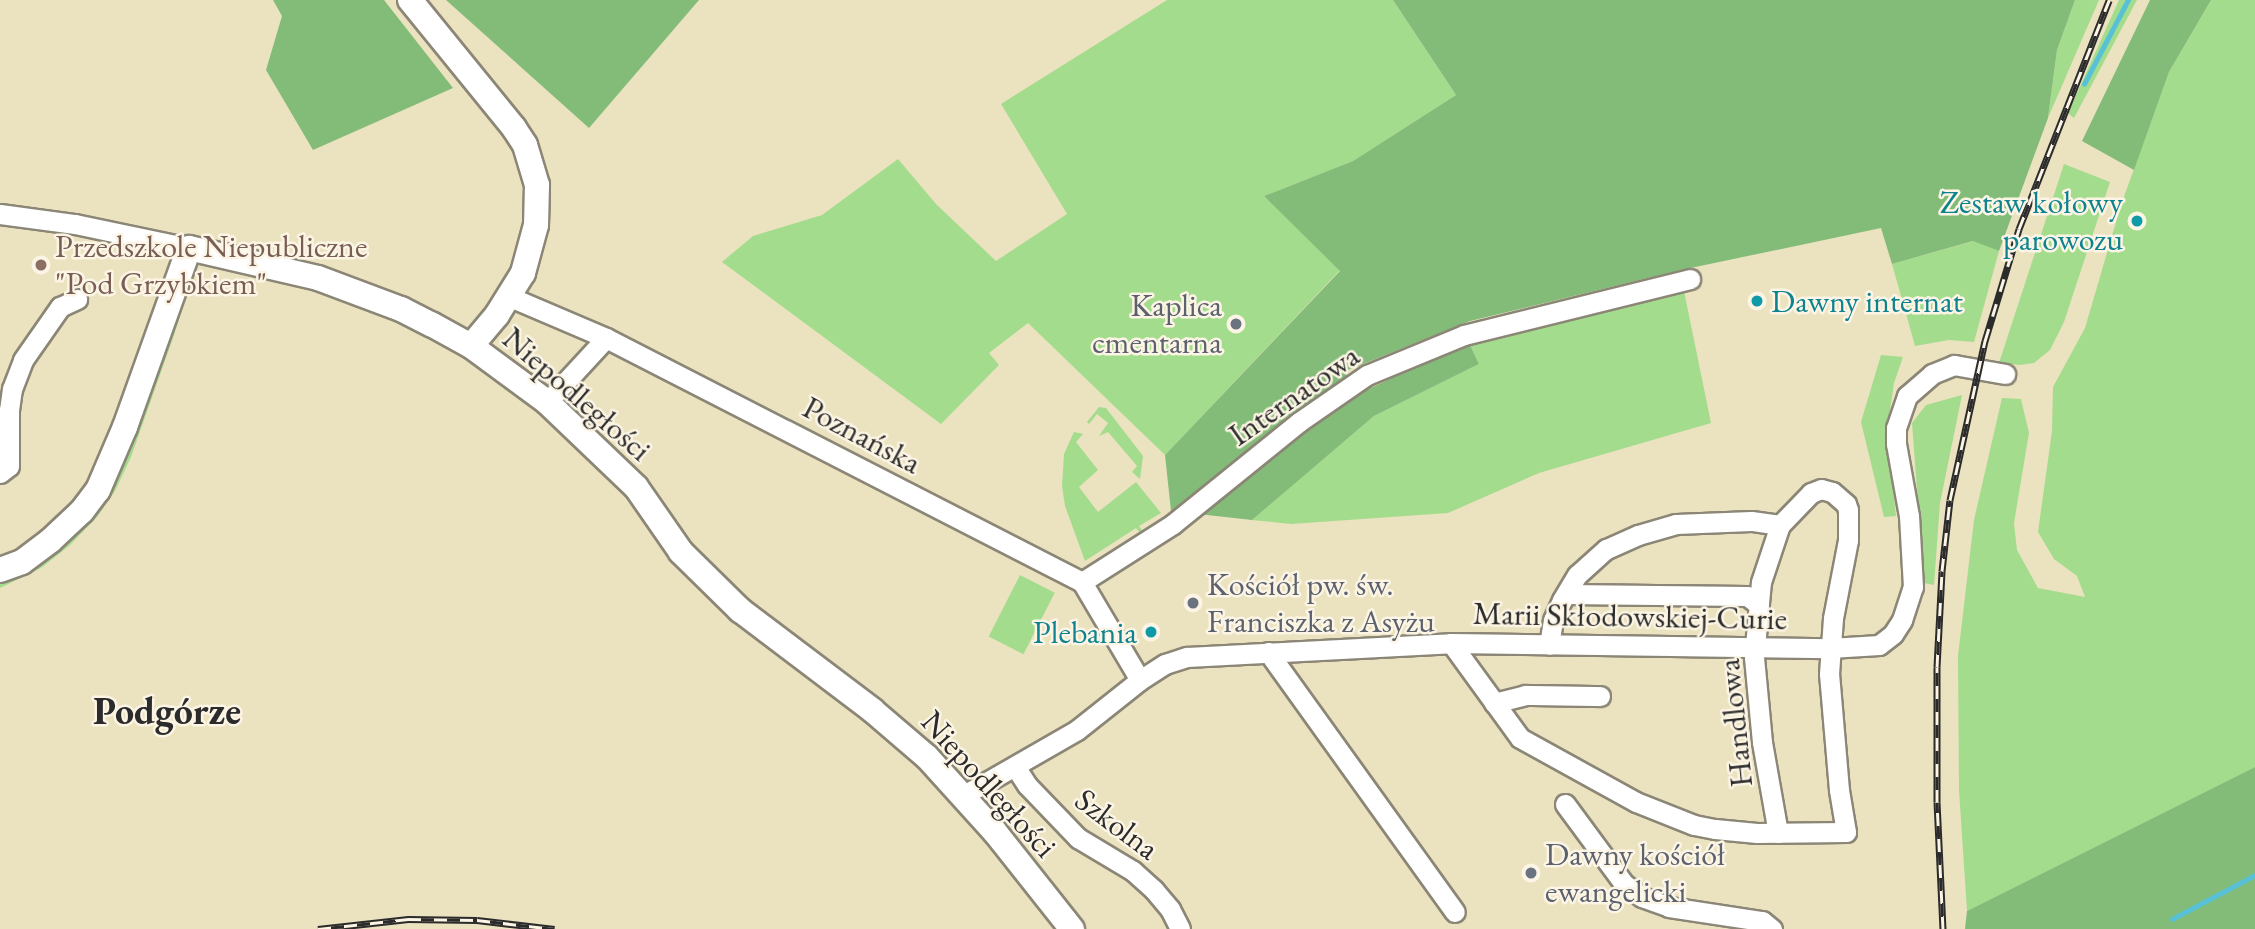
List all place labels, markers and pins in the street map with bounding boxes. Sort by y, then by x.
place label: Zestaw kołowy parowozu [1940,184,2123,259]
marker: Zestaw kołowy parowozu [2129,213,2145,229]
place label: Przedszkole Niepubliczne "Pod Grzybkiem" [55,228,367,303]
marker: Przedszkole Niepubliczne "Pod Grzybkiem" [33,257,49,273]
place label: Dawny internat [1771,282,1963,320]
place label: Kaplica cmentarna [1092,287,1222,362]
marker: Dawny internat [1749,293,1765,309]
marker: Kaplica cmentarna [1228,316,1244,332]
place label: Kościół pw. św. Franciszka z Asyżu [1207,566,1435,641]
marker: Kościół pw. św. Franciszka z Asyżu [1185,595,1201,611]
place label: Plebania [1033,613,1137,651]
marker: Plebania [1143,624,1159,640]
place label: Dawny kościół ewangelicki [1545,836,1726,911]
marker: Dawny kościół ewangelicki [1523,865,1539,881]

